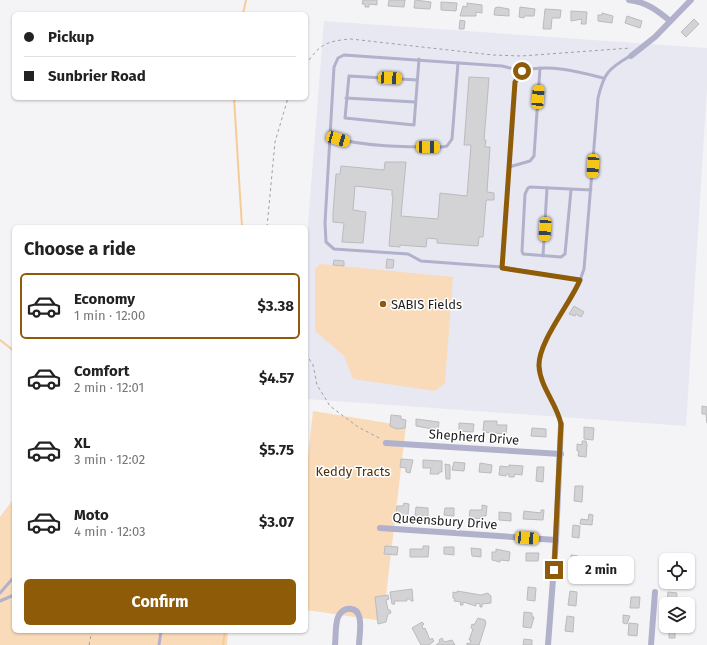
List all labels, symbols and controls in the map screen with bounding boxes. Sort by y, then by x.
text: Pickup [48,28,94,46]
route start [513,62,531,80]
text: Sunbrier Road [48,67,146,85]
car [378,71,402,85]
car [531,85,545,109]
car [325,130,351,148]
car [416,141,440,153]
car [586,154,600,178]
car [538,217,552,241]
text: Choose a ride [24,238,136,260]
icon: car [26,288,62,324]
text: Economy [74,290,135,308]
text: $3.38 [258,297,294,315]
place label: SABIS Fields [391,297,462,312]
marker: SABIS Fields [378,299,388,309]
text: 1 min · 12:00 [74,308,145,323]
icon: car [26,360,62,396]
text: Comfort [74,362,130,380]
text: $4.57 [259,369,294,387]
text: 2 min · 12:01 [74,380,144,395]
street label: Shepherd Drive [428,426,520,448]
icon: car [26,432,62,468]
text: XL [74,434,90,452]
text: $5.75 [259,441,294,459]
text: 3 min · 12:02 [74,452,145,467]
park label: Keddy Tracts [316,464,390,479]
icon: car [26,504,62,540]
text: Moto [74,506,109,524]
street label: Queensbury Drive [392,510,498,532]
text: $3.07 [259,513,294,531]
text: 4 min · 12:03 [74,524,146,539]
car [515,531,539,545]
map controls [659,553,695,633]
button: locate [659,553,695,589]
callout: 2 min [568,556,634,584]
route end [545,561,563,579]
text: 2 min [585,562,617,577]
button: Confirm [24,579,296,625]
button: layers [659,597,695,633]

